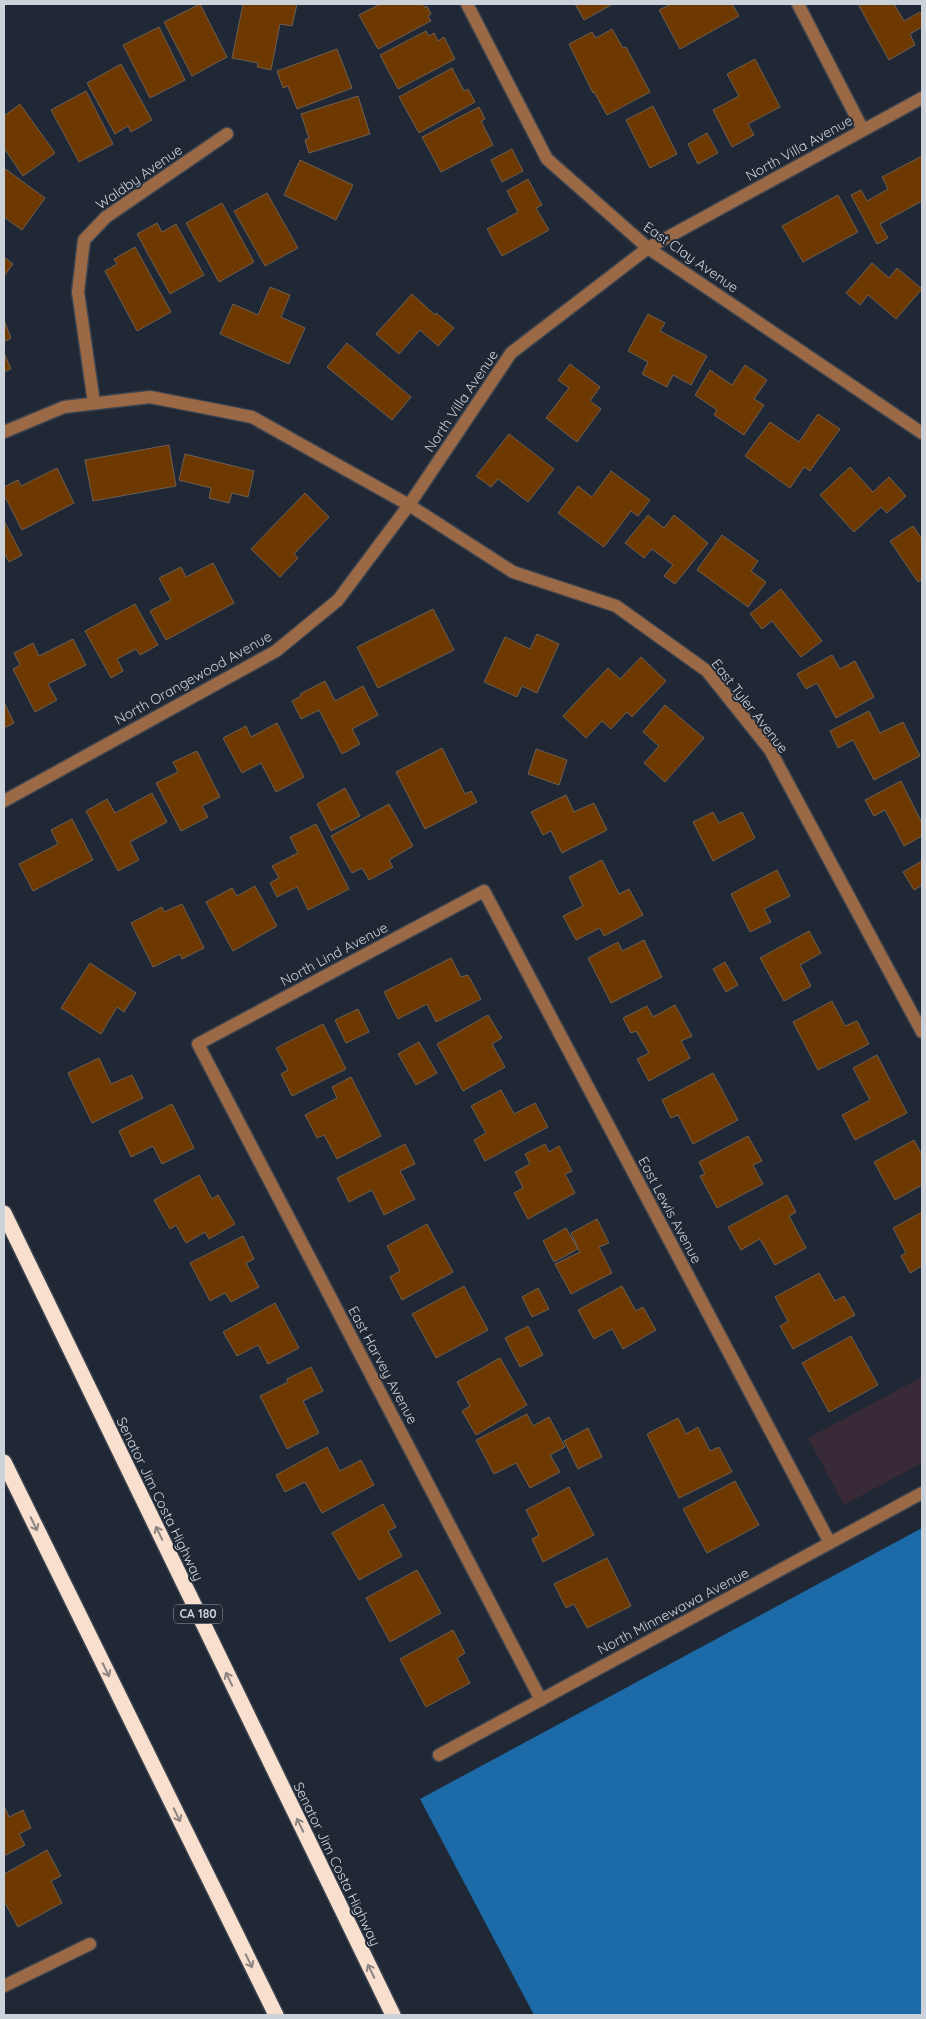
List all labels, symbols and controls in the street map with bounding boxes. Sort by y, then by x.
street label: North Villa Avenue [742,111,856,185]
street label: Waldby Avenue [92,140,186,214]
street label: East Clay Avenue [640,217,742,297]
street label: North Villa Avenue [420,346,502,456]
street label: North Orangewood Avenue [111,627,275,729]
street label: East Tyler Avenue [708,655,792,757]
street label: North Lind Avenue [277,918,391,990]
street label: East Lewis Avenue [634,1153,706,1267]
street label: East Harvey Avenue [344,1303,422,1427]
street label: Senator Jim Costa Highway [112,1414,208,1584]
one-way arrow [30,1516,39,1531]
one-way arrow [153,1526,163,1541]
street label: North Minnewawa Avenue [594,1563,752,1659]
road number: CA 180 [174,1605,222,1624]
one-way arrow [101,1662,111,1677]
one-way arrow [224,1672,234,1687]
street label: Senator Jim Costa Highway [289,1779,385,1949]
one-way arrow [173,1808,183,1823]
one-way arrow [295,1818,305,1833]
one-way arrow [245,1953,254,1968]
one-way arrow [366,1964,376,1979]

